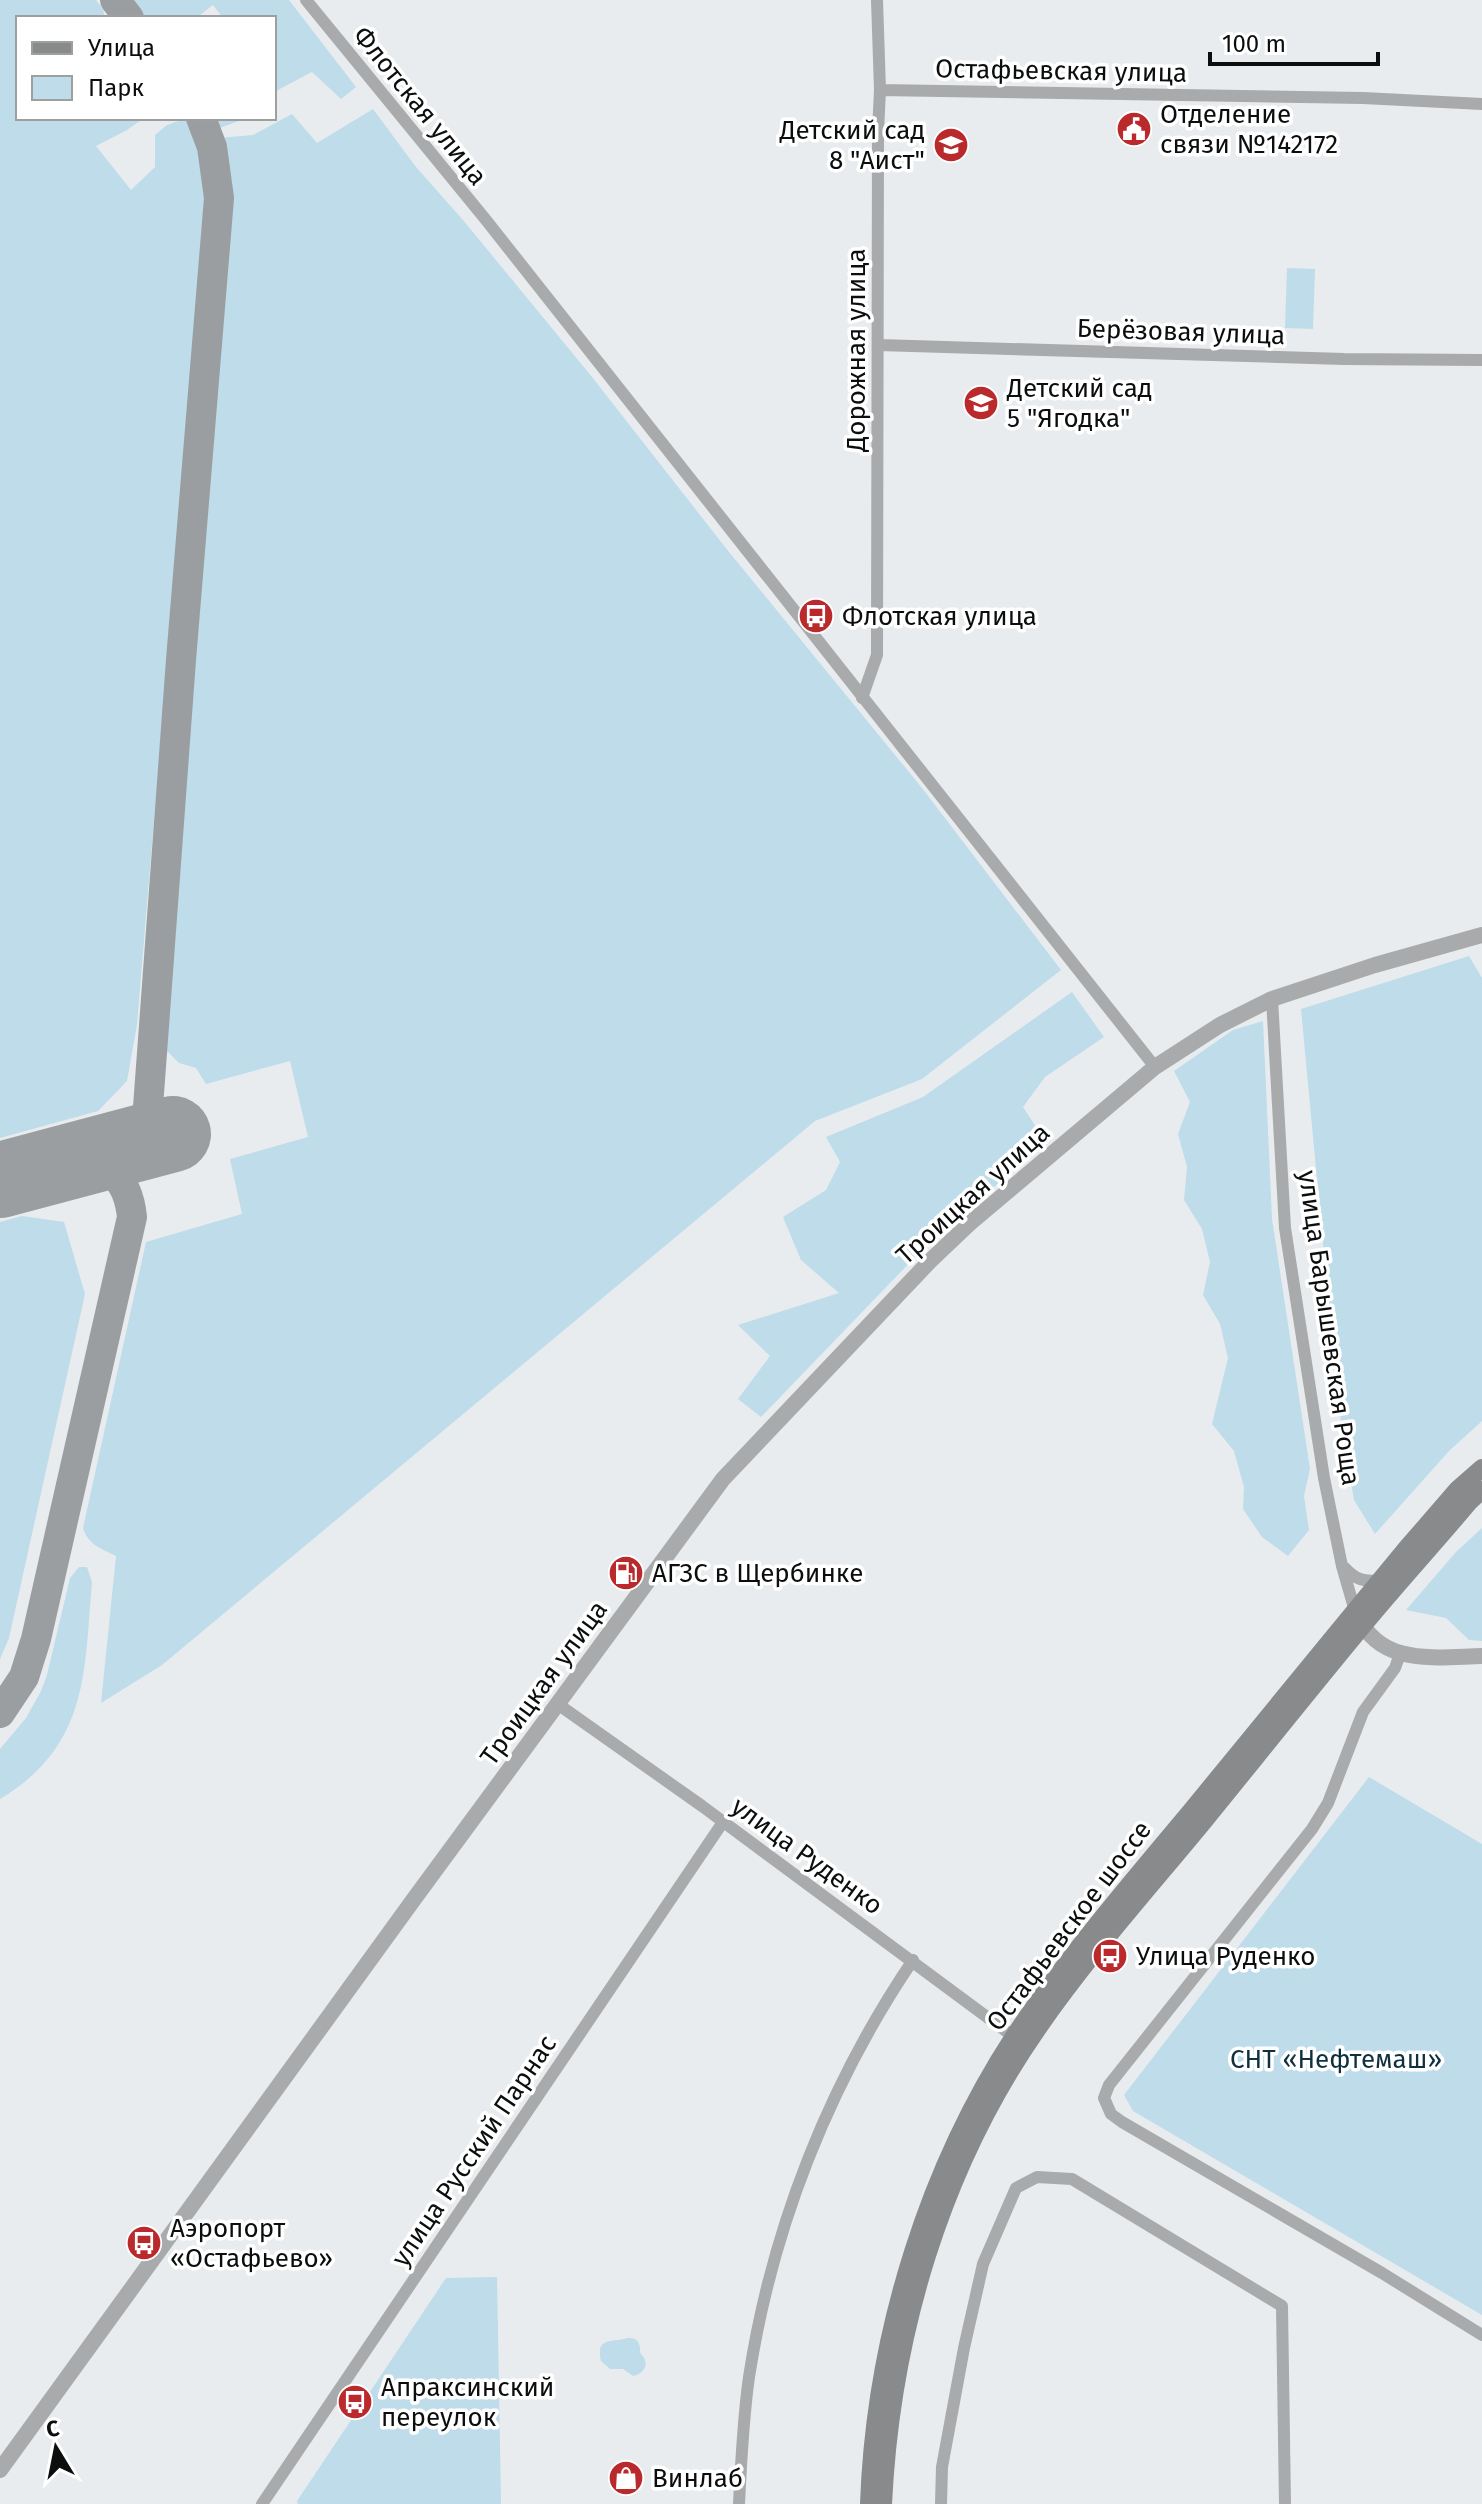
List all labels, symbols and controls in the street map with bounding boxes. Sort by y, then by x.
legend [16,16,276,120]
scale bar [1210,16,1378,66]
street label: Флотская улица [347,20,493,192]
text: 100 m [1222,30,1286,58]
text: Улица [88,34,155,62]
street label: Остафьевская улица [935,53,1187,89]
text: Парк [88,74,145,102]
place label: Отделение связи №142172 [1160,99,1338,160]
public building icon: Отделение связи №142172 [1115,110,1153,148]
place label: Детский сад 8 "Аист" [779,115,925,176]
school or university icon: Детский сад 8 "Аист" [932,126,970,164]
street label: Дорожная улица [841,248,872,453]
street label: Берёзовая улица [1076,313,1286,351]
place label: Детский сад 5 "Ягодка" [1006,373,1152,434]
school or university icon: Детский сад 5 "Ягодка" [962,384,1000,422]
bus stop icon: Флотская улица [797,597,835,635]
place label: Флотская улица [842,601,1037,632]
street label: Троицкая улица [890,1117,1056,1271]
street label: улица Барышевская Роща [1292,1169,1366,1487]
fuel station icon: АГЗС в Щербинке [607,1554,645,1592]
place label: АГЗС в Щербинке [652,1558,863,1589]
street label: Троицкая улица [474,1595,614,1771]
street label: улица Руденко [725,1791,889,1921]
street label: Остафьевское шоссе [980,1815,1158,2037]
bus stop icon: Улица Руденко [1091,1937,1129,1975]
place label: Улица Руденко [1136,1941,1316,1972]
street label: улица Русский Парнас [385,2030,563,2272]
park label: СНТ «Нефтемаш» [1230,2044,1442,2075]
place label: Аэропорт «Остафьево» [170,2213,333,2274]
bus stop icon: Аэропорт «Остафьево» [125,2224,163,2262]
place label: Апраксинский переулок [381,2372,554,2433]
bus stop icon: Апраксинский переулок [336,2383,374,2421]
north arrow [16,2408,96,2488]
text: С [44,2414,62,2443]
shop icon: Винлаб [607,2459,645,2497]
place label: Винлаб [652,2463,743,2494]

